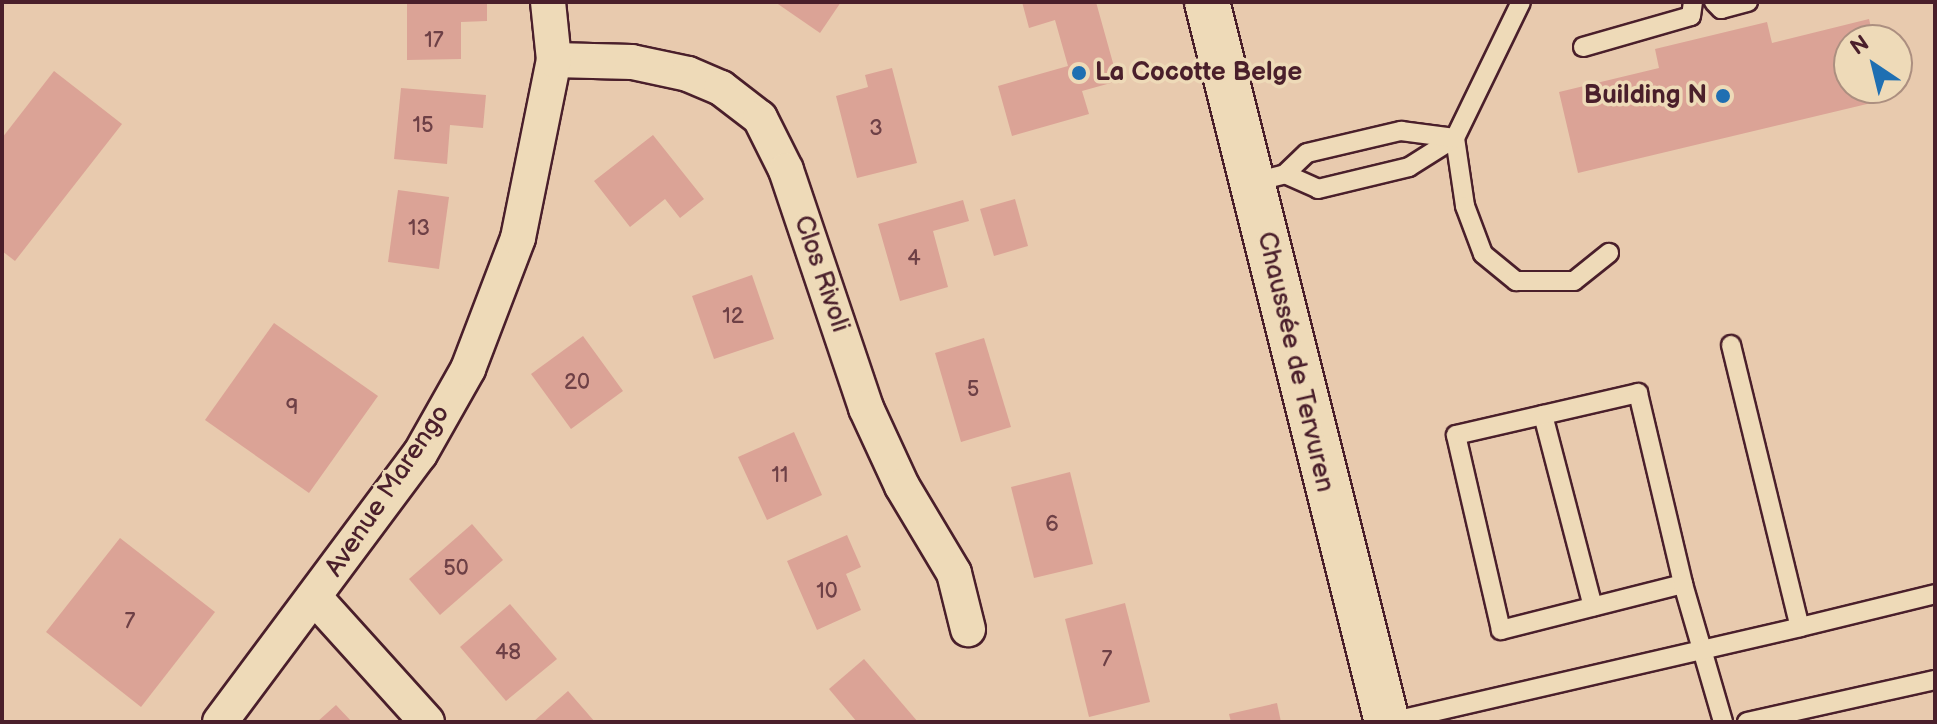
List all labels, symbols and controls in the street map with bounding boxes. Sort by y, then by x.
north arrow [1833,24,1913,104]
house number: 17 [424,28,444,54]
text: N [1846,30,1875,61]
place label: La Cocotte Belge [1095,57,1302,89]
marker: La Cocotte Belge [1070,64,1088,82]
place label: Building N [1584,80,1707,112]
marker: Building N [1714,87,1732,105]
house number: 15 [412,113,434,139]
house number: 3 [869,116,883,142]
street label: Clos Rivoli [787,212,855,336]
house number: 13 [408,216,430,242]
street label: Chaussée de Tervuren [1250,228,1340,496]
house number: 4 [907,246,921,272]
house number: 12 [722,304,744,330]
house number: 20 [564,370,590,396]
house number: 5 [967,377,979,403]
house number: 9 [286,395,298,421]
street label: Avenue Marengo [319,399,457,583]
house number: 11 [771,463,789,489]
house number: 6 [1045,512,1059,538]
house number: 50 [443,556,469,582]
house number: 10 [816,579,838,605]
house number: 7 [125,609,135,635]
house number: 48 [495,640,521,666]
house number: 7 [1102,647,1112,673]

